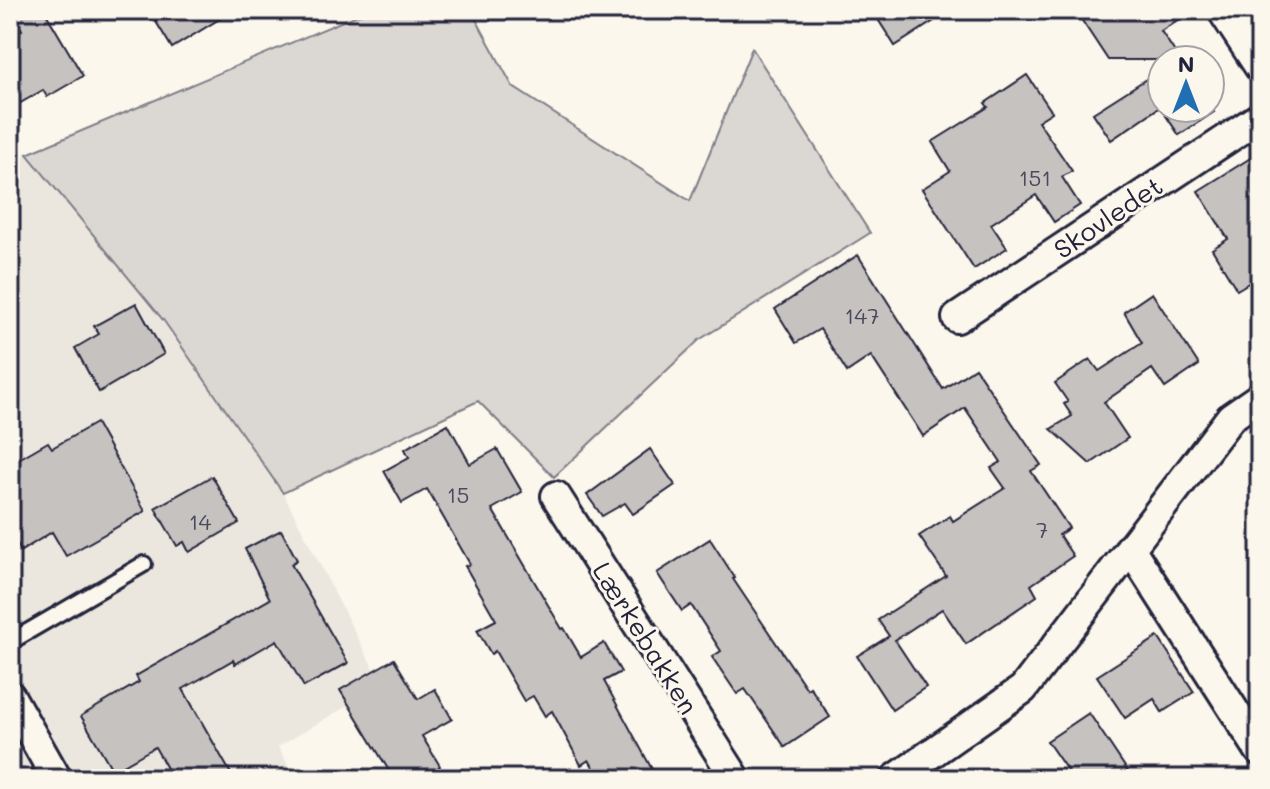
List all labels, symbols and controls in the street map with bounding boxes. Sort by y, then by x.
north arrow [1146,44,1226,124]
text: N [1178,49,1194,78]
house number: 151 [1019,163,1051,192]
street label: Skovledet [1047,168,1169,266]
house number: 147 [845,301,879,330]
house number: 15 [447,480,469,509]
house number: 14 [189,507,211,536]
house number: 7 [1036,515,1048,544]
street label: Lærkebakken [586,556,706,720]

